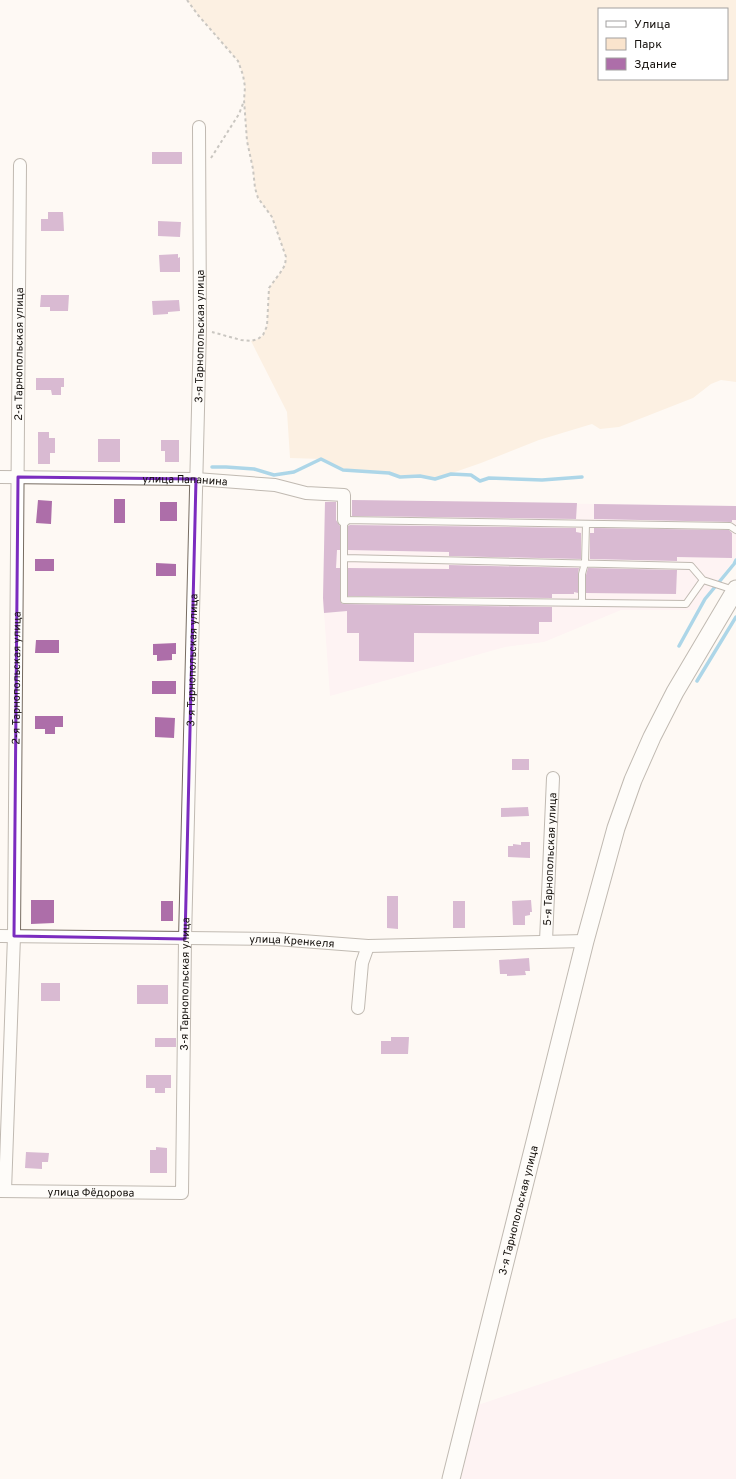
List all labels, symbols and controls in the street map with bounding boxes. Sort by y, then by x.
legend [598,8,728,80]
text: Улица [634,17,670,33]
text: Парк [634,37,662,53]
text: Здание [634,57,677,73]
street label: 3-я Тарнопольская улица [192,269,208,403]
street label: 2-я Тарнопольская улица [12,287,27,421]
street label: улица Папанина [142,472,228,489]
street label: 3-я Тарнопольская улица [184,593,201,727]
street label: 2-я Тарнопольская улица [9,611,25,745]
street label: 5-я Тарнопольская улица [541,792,560,926]
street label: 3-я Тарнопольская улица [178,917,194,1051]
street label: улица Кренкеля [249,933,335,951]
street label: 3-я Тарнопольская улица [496,1144,542,1277]
street label: улица Фёдорова [47,1186,135,1200]

